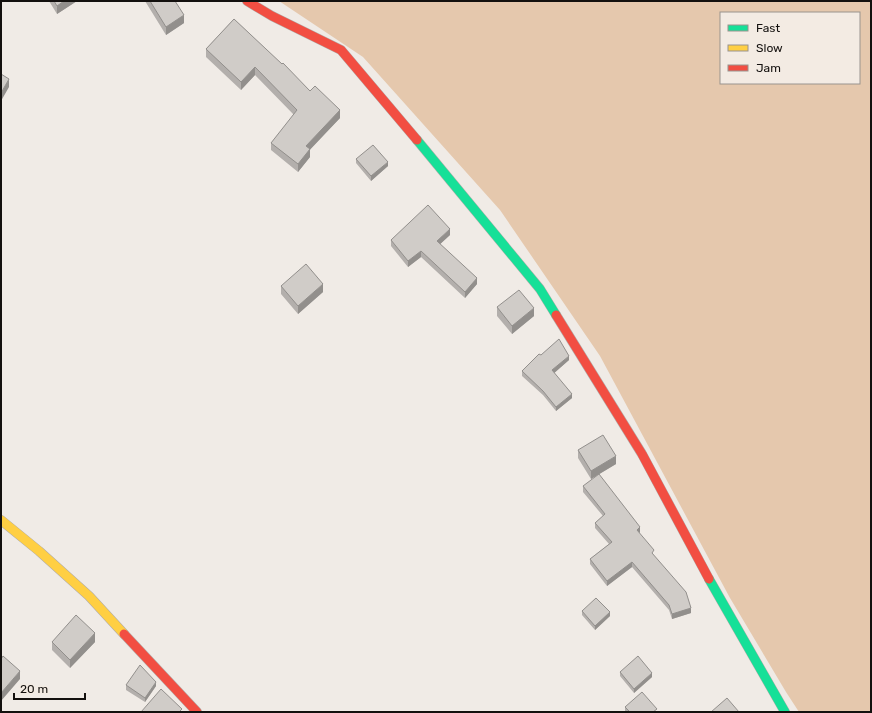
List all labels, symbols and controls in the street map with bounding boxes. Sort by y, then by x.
legend [720,12,860,84]
text: Fast [756,21,780,35]
text: Slow [756,41,783,55]
text: Jam [756,61,781,75]
scale bar [14,675,85,701]
text: 20 m [20,682,48,696]

